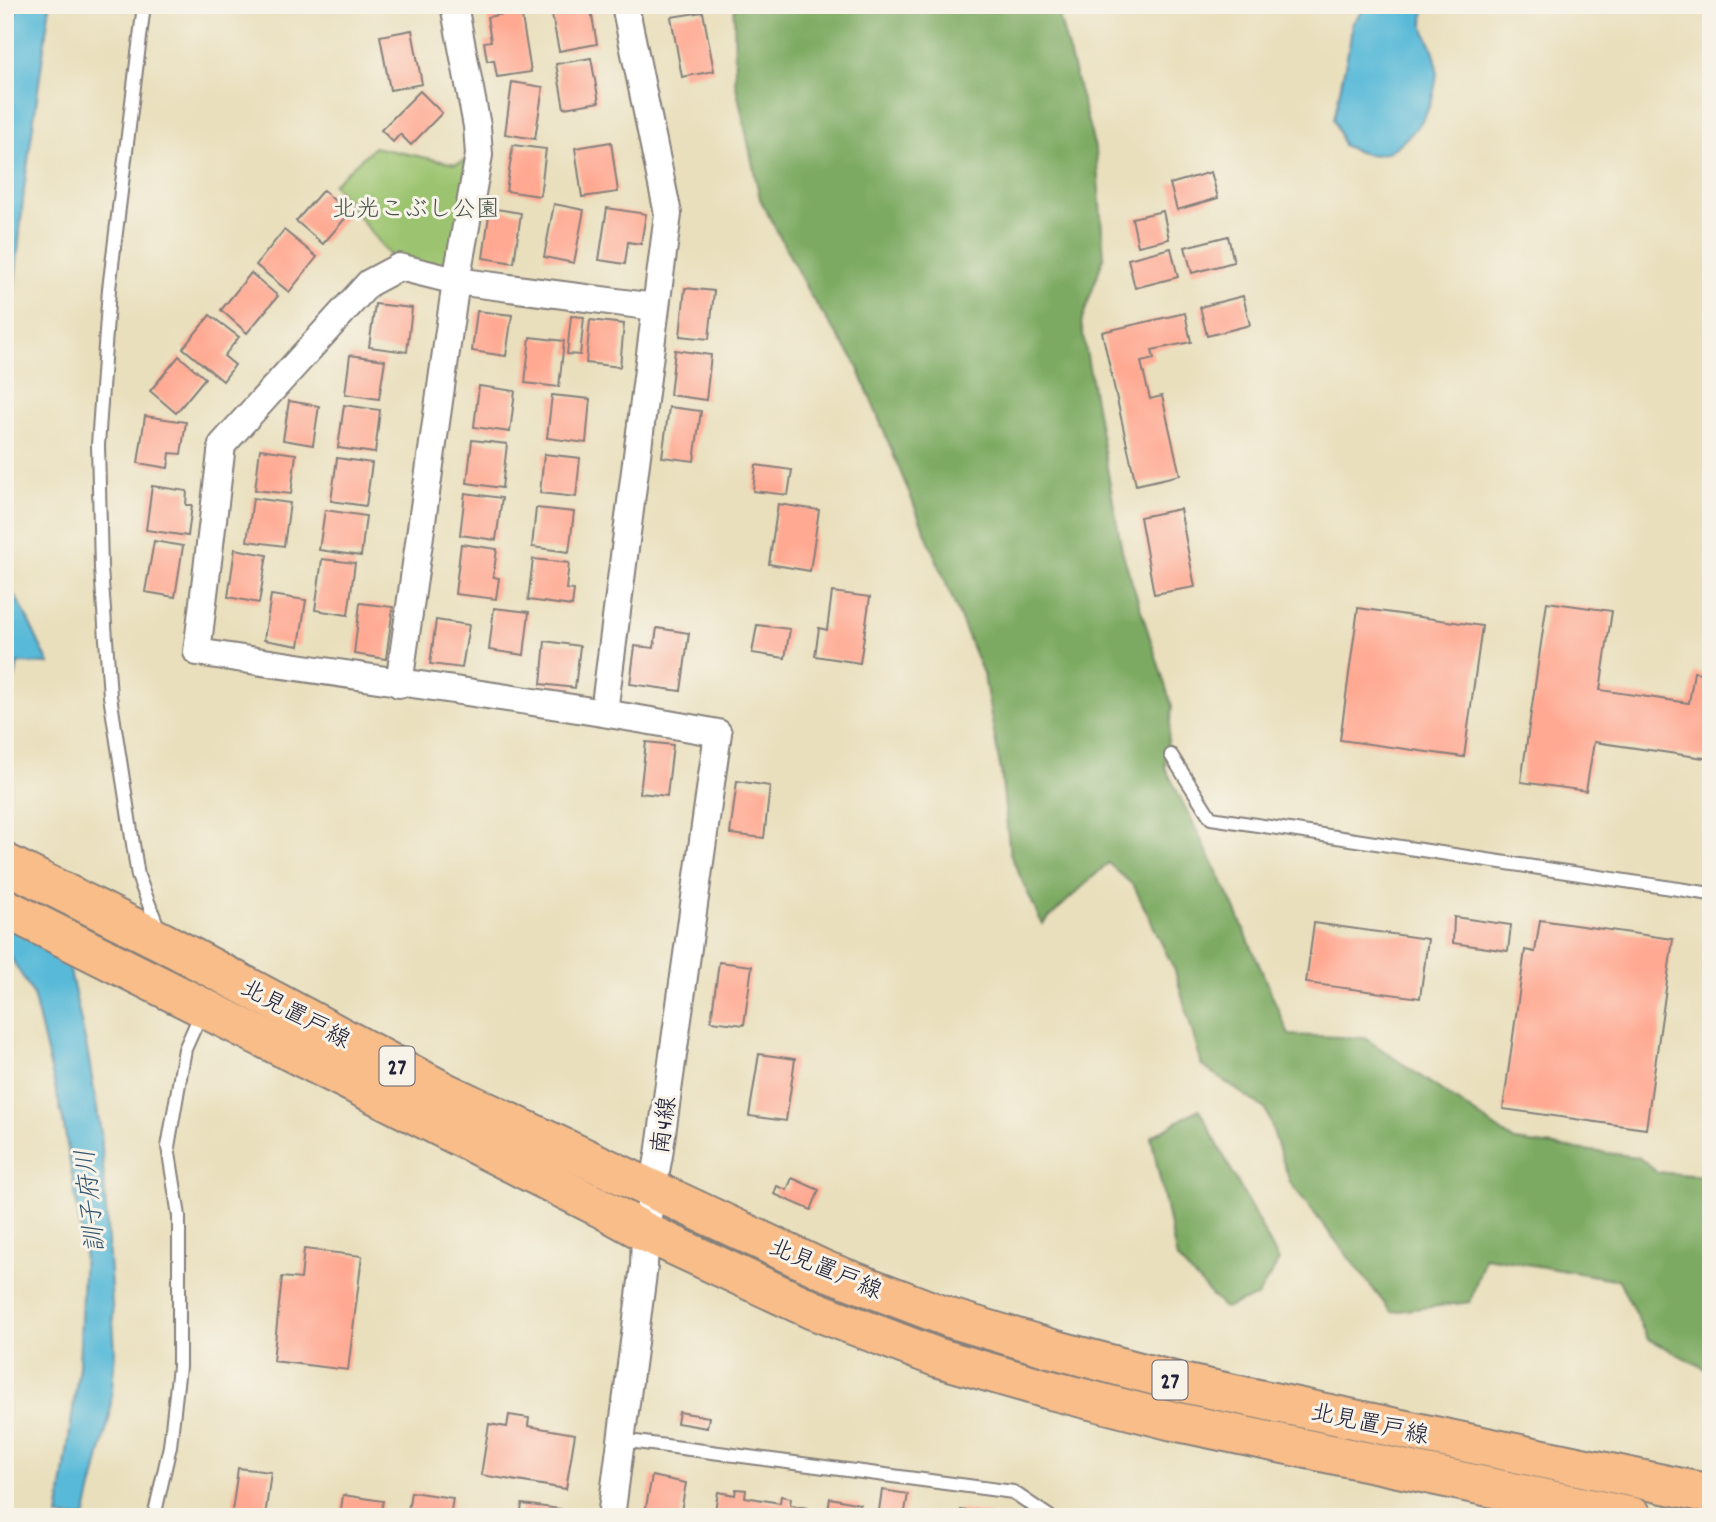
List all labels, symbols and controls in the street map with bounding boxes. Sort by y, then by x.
park label: 北光こぶし公園 [332,194,500,228]
street label: 北見置戸線 [234,972,356,1059]
road number: 27 [380,1046,414,1086]
street label: 南4線 [645,1094,687,1156]
water label: 訓子府川 [69,1147,116,1254]
street label: 北見置戸線 [763,1232,887,1310]
road number: 27 [1152,1360,1188,1400]
street label: 北見置戸線 [1307,1397,1432,1455]

